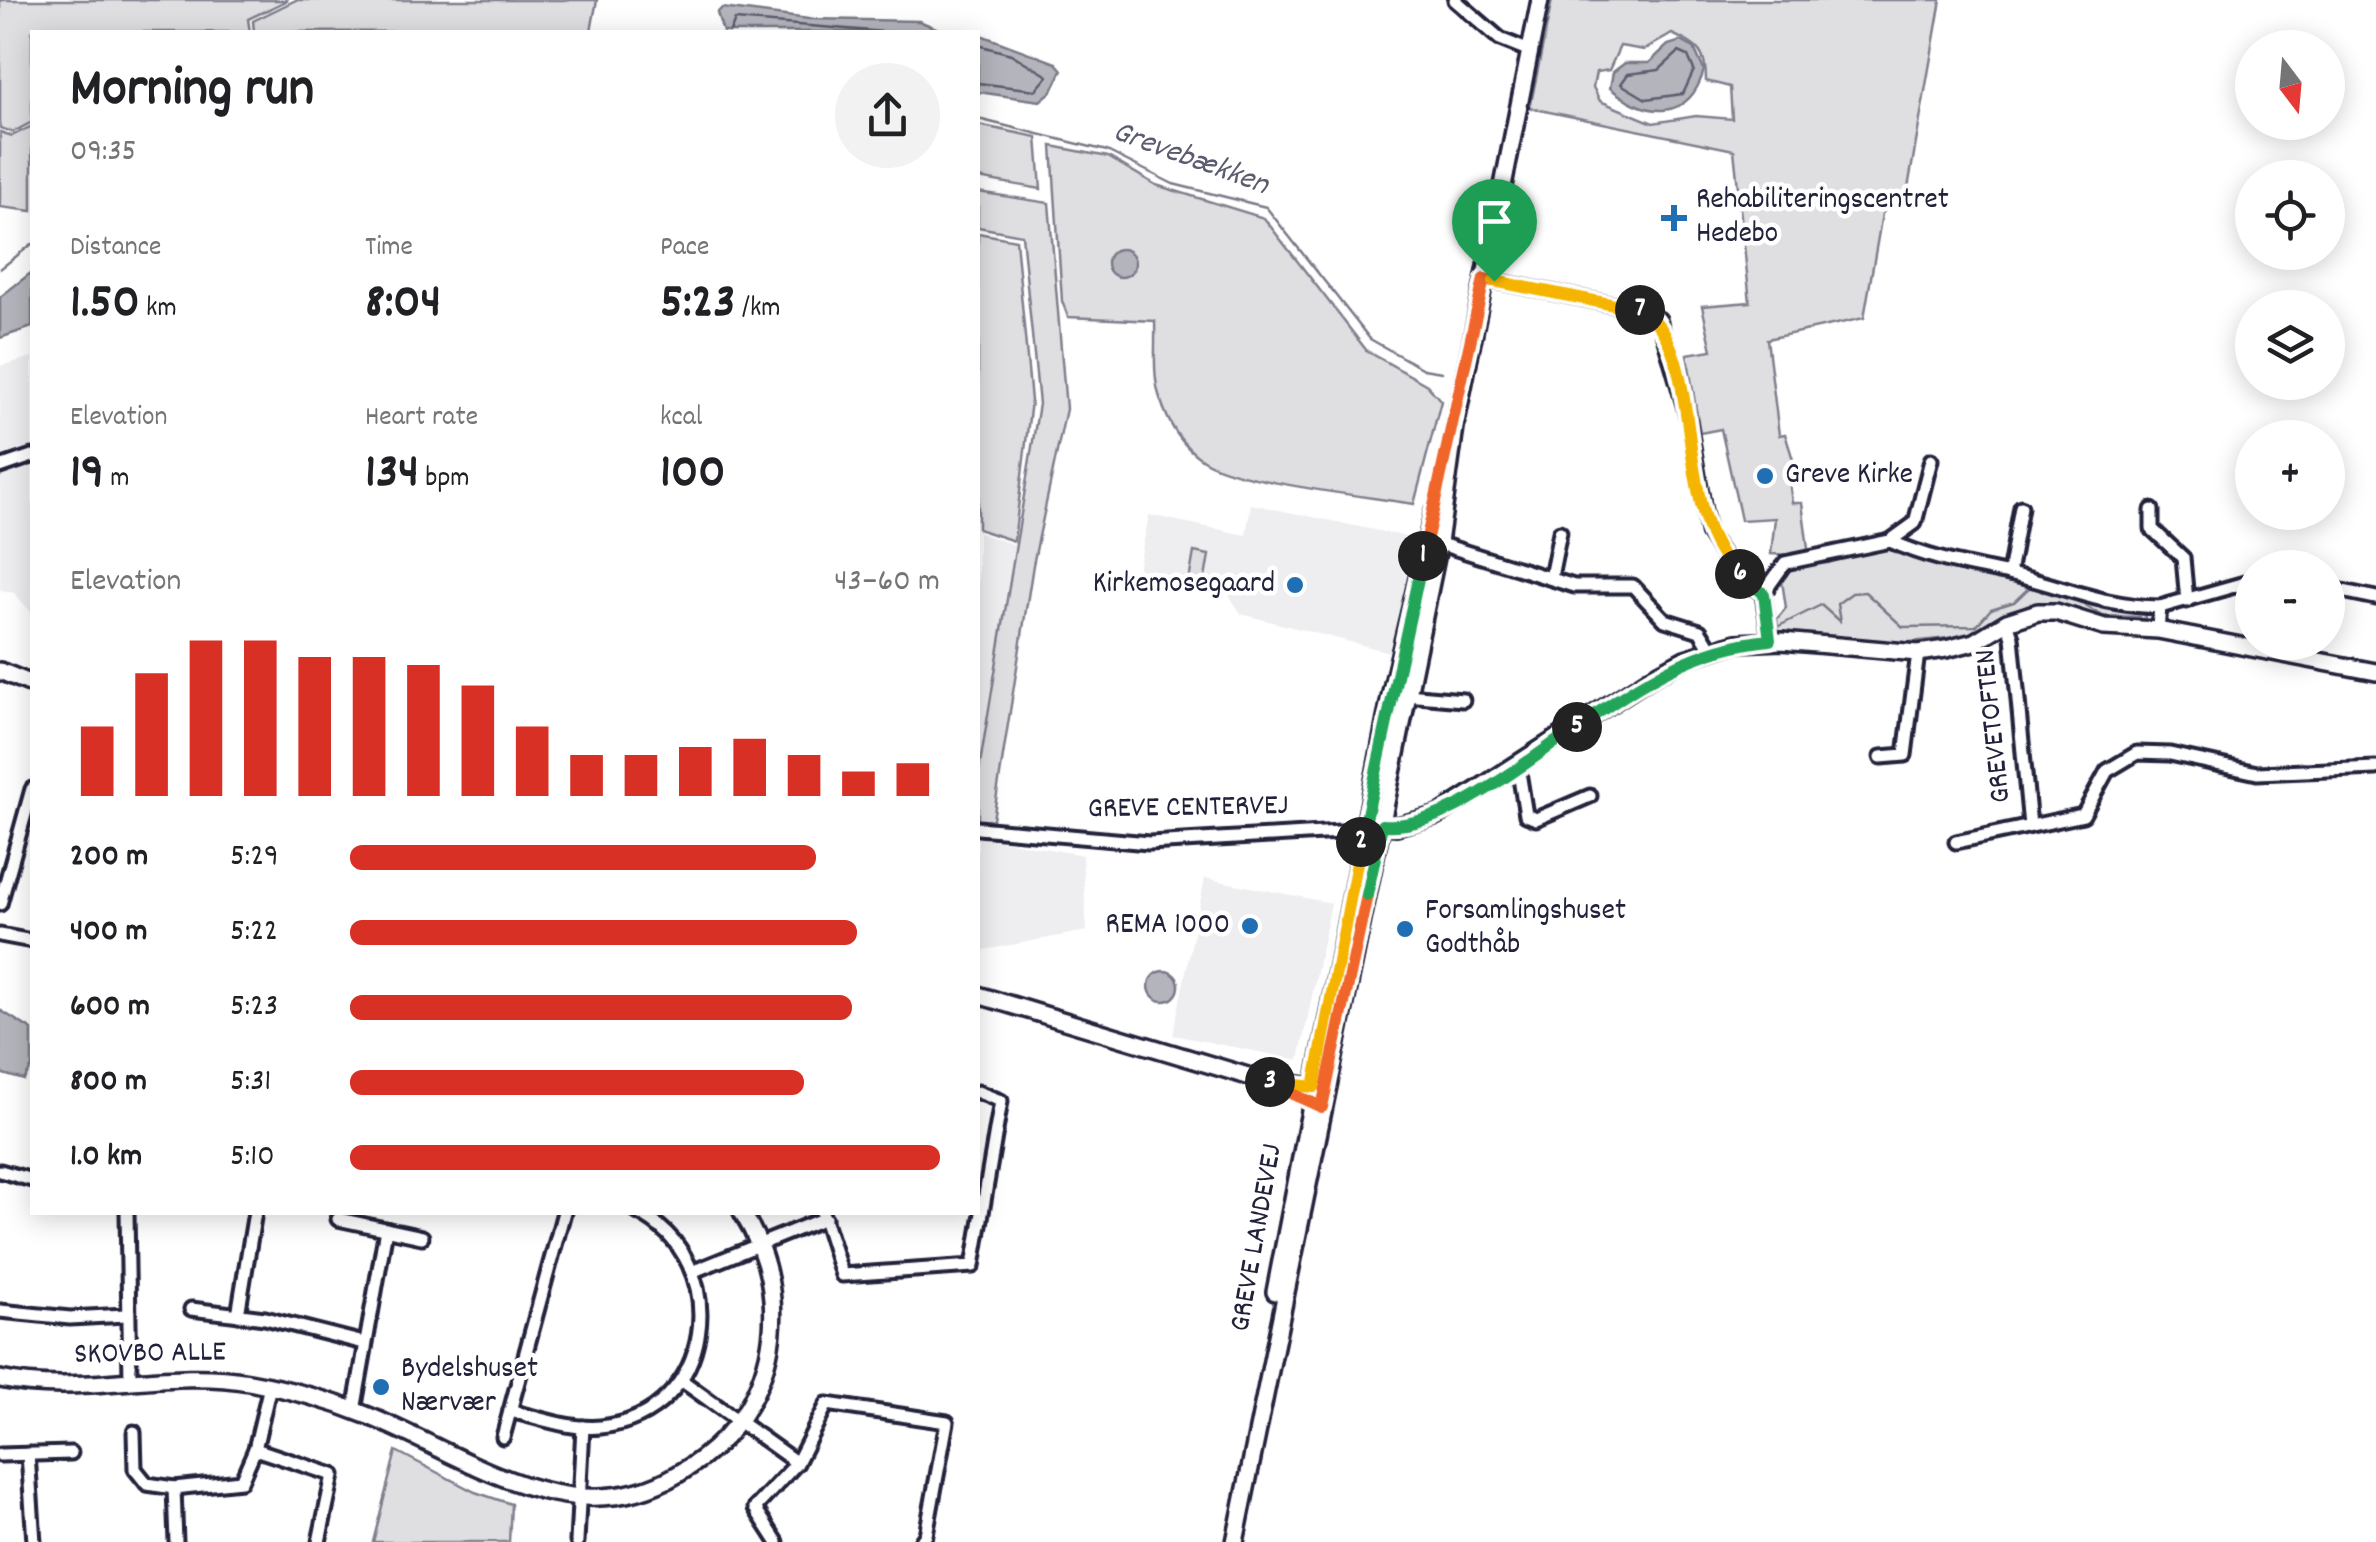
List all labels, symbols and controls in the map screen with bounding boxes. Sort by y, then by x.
north arrow [2235,30,2345,140]
map controls [2235,30,2345,660]
text: Morning run [70,53,314,132]
button: share [835,63,940,168]
water label: Grevebækken [1106,111,1275,210]
text: 09:35 [70,130,136,176]
button: locate [2235,160,2345,270]
pin [1452,179,1537,282]
place label: Rehabiliteringscentret Hedebo [1696,180,1949,257]
icon: arrive [1467,194,1522,249]
marker: Rehabiliteringscentret Hedebo [1661,205,1687,231]
text: Distance [70,229,161,269]
text: Time [365,229,413,269]
text: Pace [660,229,709,269]
text: 1.50 [70,269,140,341]
text: 8:04 [365,269,441,341]
text: 5:23 [660,269,736,341]
pin: 7 [1615,285,1665,335]
text: km [140,290,177,330]
text: /km [736,290,781,330]
text: 7 [1635,290,1645,330]
button: layers [2235,290,2345,400]
text: Elevation [70,399,167,439]
text: Heart rate [365,399,478,439]
text: kcal [660,399,703,439]
button: + [2235,420,2345,530]
text: 19 [70,439,104,511]
text: 134 [365,439,419,511]
text: 100 [660,439,725,511]
place label: Greve Kirke [1785,455,1913,498]
text: m [104,460,130,500]
text: bpm [419,460,470,500]
marker: Greve Kirke [1754,465,1776,487]
pin: 1 [1398,531,1448,581]
text: 1 [1420,536,1426,576]
pin: 6 [1715,549,1765,599]
button: − [2235,550,2345,660]
text: 6 [1733,554,1747,594]
text: Elevation [70,560,181,606]
text: 43–60 m [834,560,940,606]
place label: Kirkemosegaard [1093,564,1275,607]
marker: Kirkemosegaard [1284,574,1306,596]
street label: GREVETOFTEN [1966,647,2024,805]
pin: 5 [1552,702,1602,752]
text: 5 [1571,707,1583,747]
street label: GREVE CENTERVEJ [1087,786,1289,832]
pin: 2 [1336,817,1386,867]
text: 2 [1355,822,1367,862]
text: 200 m [70,835,148,881]
text: 5:29 [230,835,279,881]
place label: Forsamlingshuset Godthåb [1425,891,1626,968]
place label: REMA 1000 [1105,905,1230,948]
text: 400 m [70,910,147,956]
text: 5:22 [230,910,278,956]
marker: REMA 1000 [1239,915,1261,937]
marker: Forsamlingshuset Godthåb [1394,918,1416,940]
text: 600 m [70,985,150,1031]
text: 5:23 [230,985,278,1031]
pin: 3 [1245,1057,1295,1107]
text: 800 m [70,1060,147,1106]
text: 5:31 [230,1060,271,1106]
text: 3 [1264,1062,1276,1102]
text: 1.0 km [70,1135,142,1181]
text: 5:10 [230,1135,275,1181]
street label: GREVE LANDEVEJ [1220,1141,1296,1335]
street label: SKOVBO ALLE [74,1332,227,1378]
place label: Bydelshuset Nærvær [401,1349,538,1426]
marker: Bydelshuset Nærvær [370,1376,392,1398]

